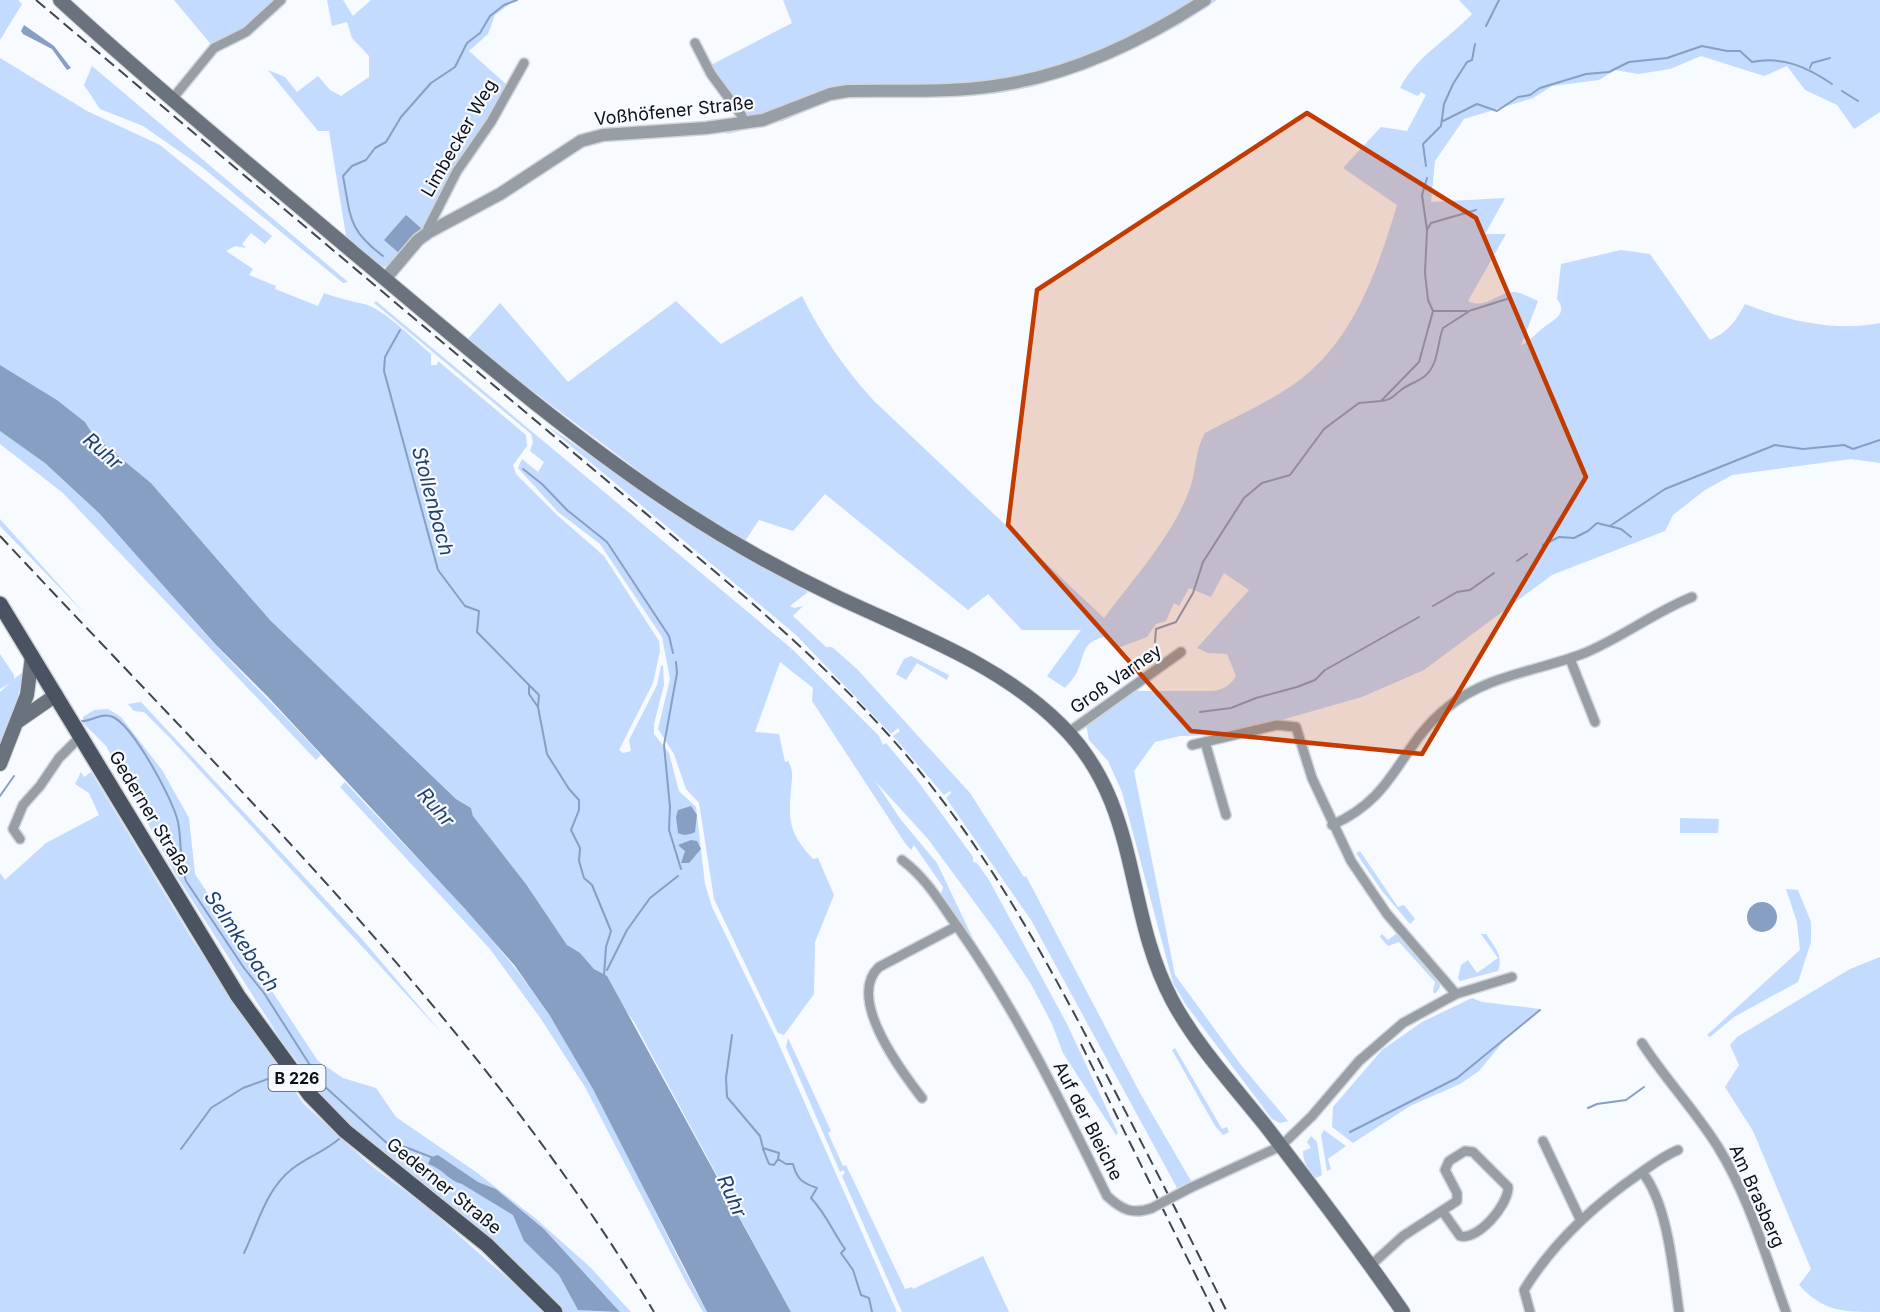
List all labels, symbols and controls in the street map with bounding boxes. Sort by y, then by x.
street label: Limbecker Weg [416,75,501,200]
street label: Voßhöfener Straße [593,92,755,129]
water label: Ruhr [78,427,128,475]
water label: Stollenbach [407,444,459,558]
street label: Groß Varney [1066,639,1165,718]
street label: Gederner Straße [105,747,196,879]
water label: Ruhr [412,782,460,832]
water label: Selmkebach [199,886,285,996]
street label: Auf der Bleiche [1049,1058,1127,1184]
road number: B 226 [268,1065,326,1091]
street label: Gederner Straße [383,1133,506,1238]
street label: Am Brasberg [1725,1141,1790,1251]
water label: Ruhr [712,1171,752,1221]

